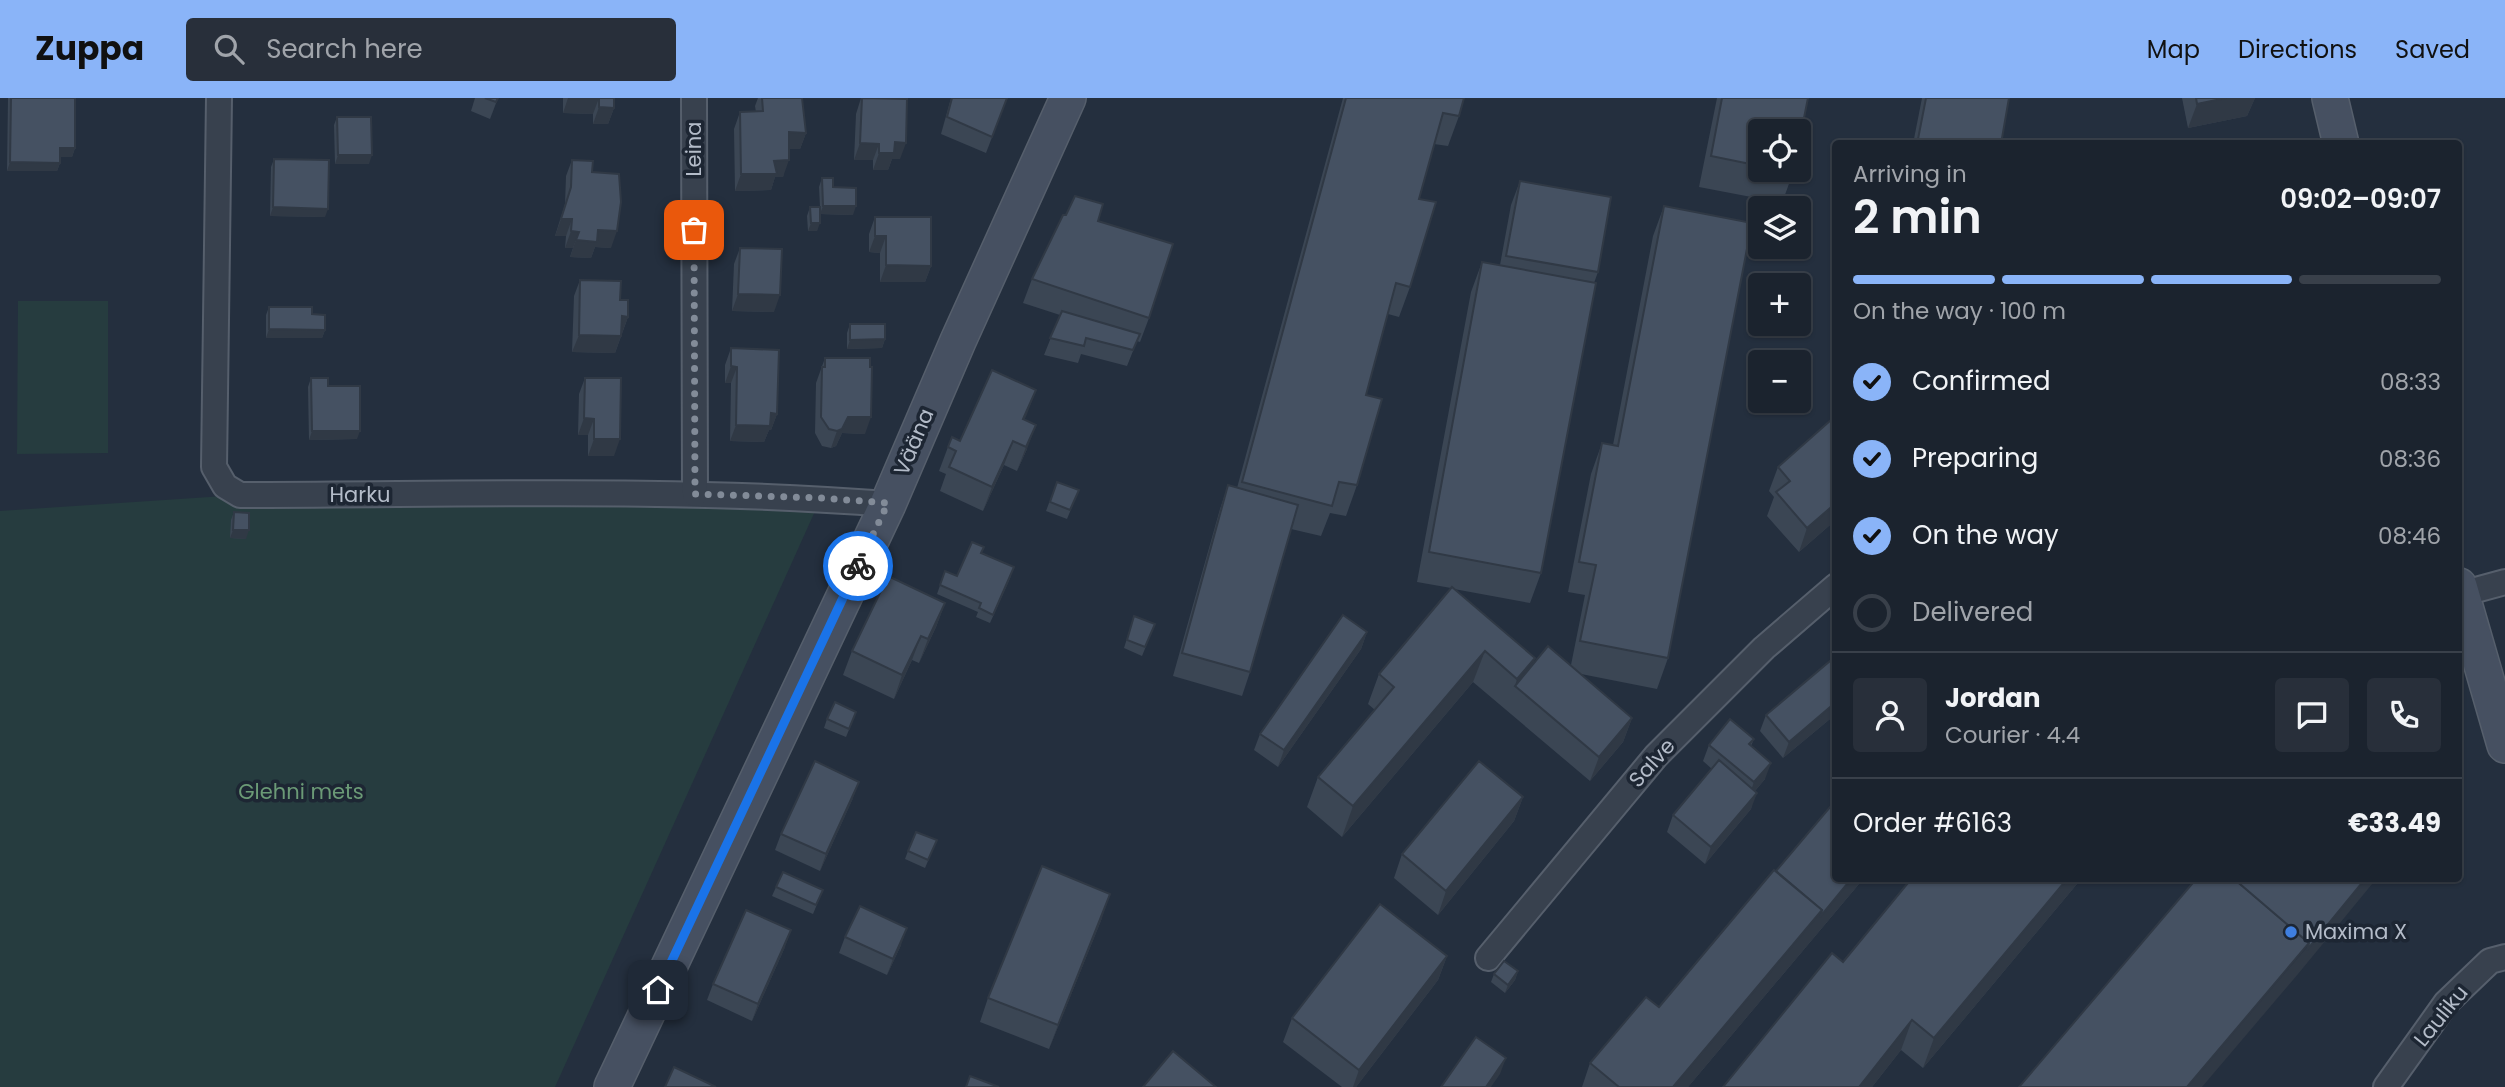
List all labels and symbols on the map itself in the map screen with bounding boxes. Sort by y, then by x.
street label: Leina [679,122,708,176]
pin [664,200,724,260]
street label: Vääna [886,404,941,480]
street label: Harku [330,480,390,509]
courier [823,531,893,601]
street label: Salve [1622,732,1681,793]
park label: Glehni mets [238,777,364,806]
place label: Maxima X [2305,917,2407,946]
marker: Maxima X [2283,924,2299,940]
pin [628,960,688,1020]
street label: Lauliku [2407,979,2474,1053]

